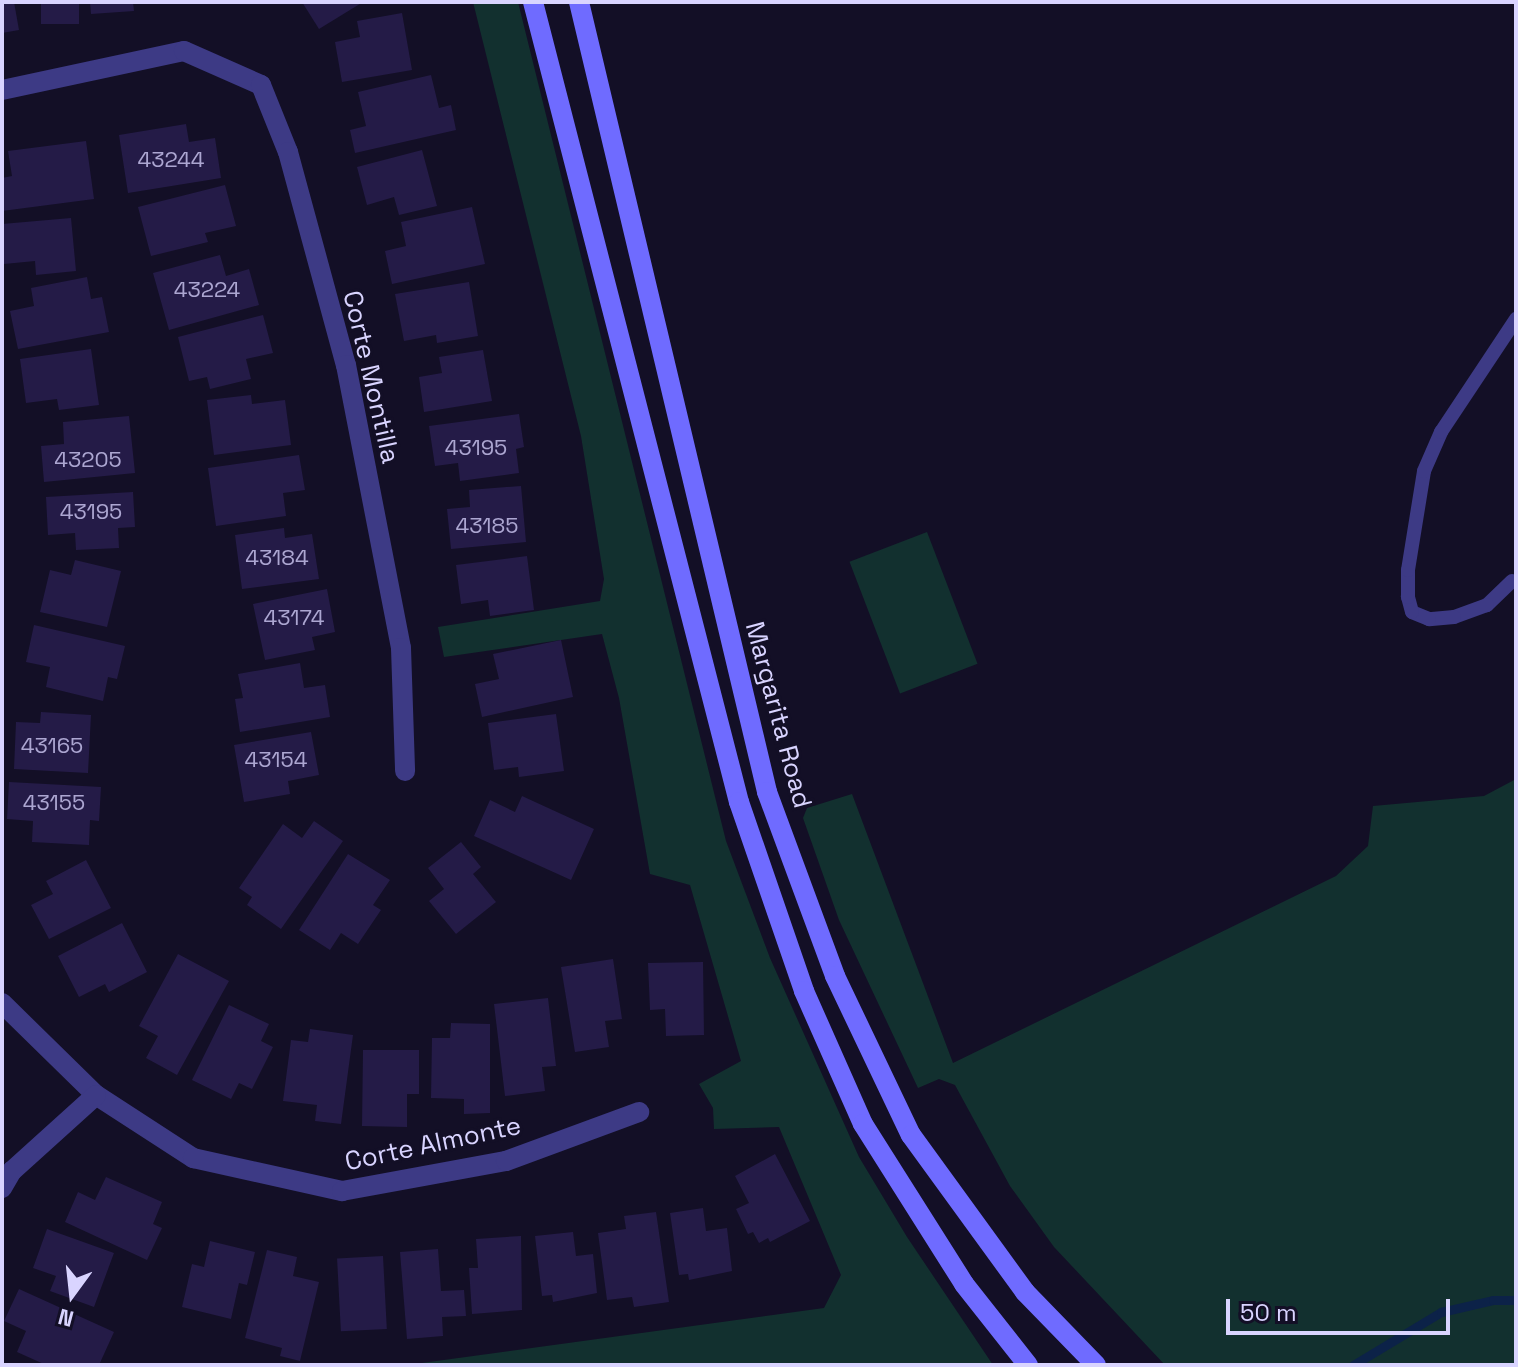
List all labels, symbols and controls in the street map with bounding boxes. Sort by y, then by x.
house number: 43244 [137,147,205,173]
house number: 43224 [174,277,240,303]
street label: Corte Montilla [336,288,406,466]
house number: 43195 [445,435,507,461]
house number: 43205 [54,447,122,473]
house number: 43195 [60,499,122,525]
house number: 43185 [456,513,518,539]
house number: 43184 [245,545,309,571]
house number: 43174 [264,605,324,631]
street label: Margarita Road [738,618,818,812]
house number: 43165 [21,733,83,759]
house number: 43154 [245,747,307,773]
house number: 43155 [23,790,85,816]
street label: Corte Almonte [342,1110,524,1178]
north arrow [32,1255,112,1335]
scale bar [1230,1283,1454,1333]
text: 50 m [1240,1297,1297,1328]
text: N [55,1303,77,1334]

